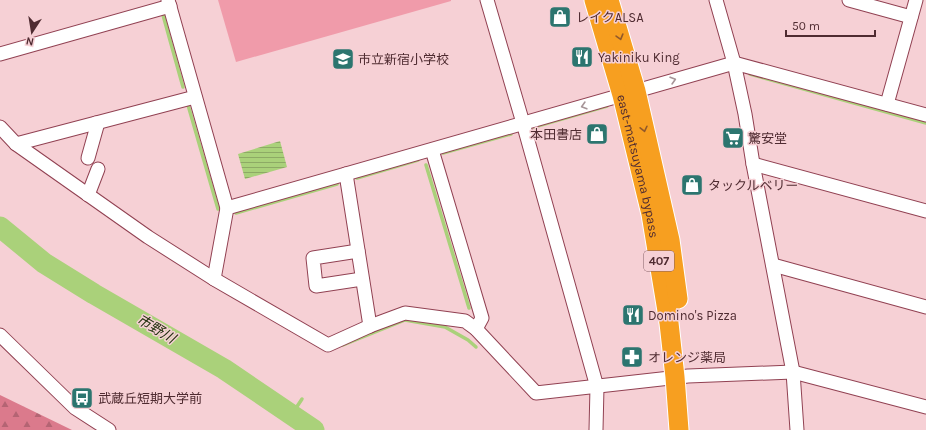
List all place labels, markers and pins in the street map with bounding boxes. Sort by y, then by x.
shop icon: レイクALSA [547,4,573,30]
place label: レイクALSA [576,10,644,25]
restaurant icon: Yakiniku King [569,44,595,70]
school or university icon: 市立新宿小学校 [330,46,356,72]
place label: Yakiniku King [598,50,680,65]
place label: 市立新宿小学校 [358,52,449,67]
shop icon: 本田書店 [584,121,610,147]
supermarket icon: 驚安堂 [720,125,746,151]
place label: 本田書店 [530,127,582,142]
place label: 驚安堂 [748,131,787,146]
shop icon: タックルベリー [679,172,705,198]
place label: タックルベリー [708,178,799,193]
restaurant icon: Domino's Pizza [620,302,646,328]
place label: Domino's Pizza [648,308,737,323]
pharmacy icon: オレンジ薬局 [619,344,645,370]
place label: オレンジ薬局 [648,350,726,365]
bus stop icon: 武蔵丘短期大学前 [69,385,95,411]
place label: 武蔵丘短期大学前 [98,391,202,406]

